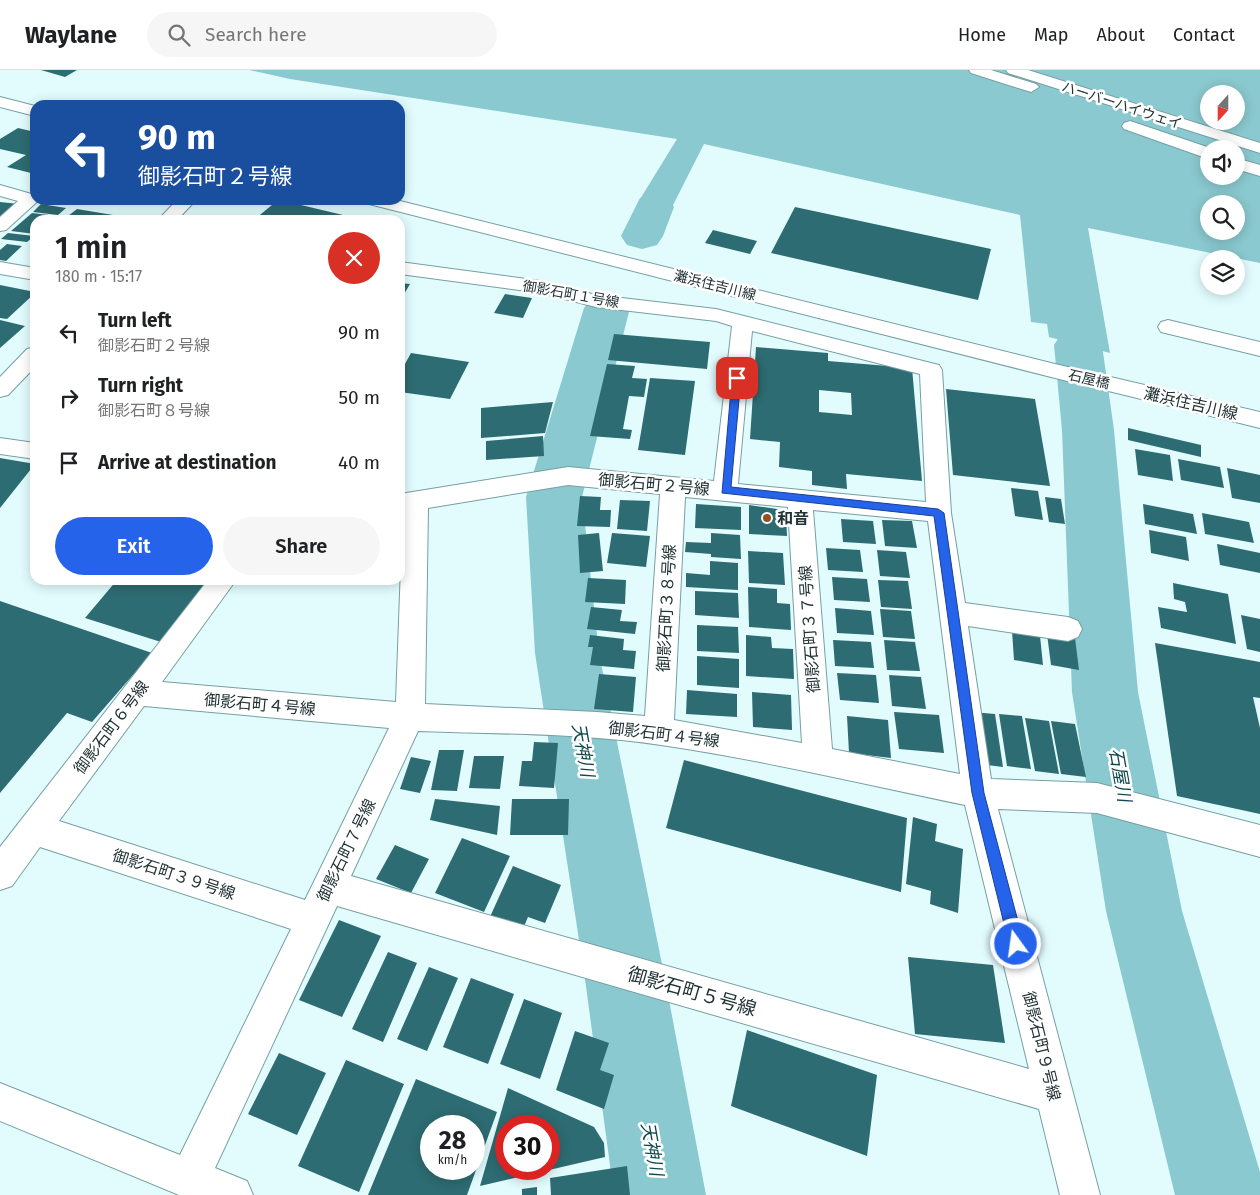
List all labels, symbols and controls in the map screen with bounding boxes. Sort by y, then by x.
search box [147,12,497,57]
text: Waylane [25,21,117,49]
icon: search [165,21,193,49]
text: Search here [205,23,307,46]
text: Home [958,24,1006,46]
text: Map [1034,24,1068,46]
text: About [1096,24,1145,46]
text: Contact [1173,24,1235,46]
street label: ハーバーハイウェイ [1060,78,1184,133]
north arrow [1200,85,1245,130]
map controls [1200,85,1245,295]
text: 90 m [138,116,216,158]
icon: left [55,120,120,185]
button: sound [1200,140,1245,185]
text: 御影石町２号線 [138,163,292,190]
button: search [1200,195,1245,240]
text: 1 min [55,230,127,266]
button: close [328,232,380,284]
button: layers [1200,250,1245,295]
text: 180 m · 15:17 [55,267,142,286]
street label: 灘浜住吉川線 [672,267,758,304]
street label: 御影石町１号線 [521,278,621,311]
text: Turn left [98,309,172,332]
icon: left [55,319,83,347]
text: 90 m [338,321,380,344]
text: 御影石町２号線 [98,336,210,355]
pin [716,357,758,399]
icon: arrive [723,364,751,392]
street label: 石屋橋 [1067,366,1111,392]
text: Turn right [98,374,183,397]
street label: 灘浜住吉川線 [1142,383,1240,424]
icon: right [55,384,83,412]
text: 50 m [339,386,380,409]
text: 御影石町８号線 [98,401,210,420]
icon: arrive [55,449,83,477]
text: Arrive at destination [98,451,277,474]
text: 40 m [338,451,380,474]
street label: 御影石町２号線 [597,470,711,499]
place label: 和音 [777,509,809,528]
marker: 和音 [761,512,773,524]
button: Exit [55,517,213,575]
button: Share [223,517,380,575]
street label: 御影石町３８号線 [654,544,679,672]
street label: 御影石町３７号線 [796,564,823,693]
street label: 御影石町６号線 [70,677,153,778]
street label: 御影石町４号線 [203,690,317,719]
street label: 御影石町４号線 [607,718,721,751]
water label: 天神川 [567,722,599,780]
water label: 石屋川 [1104,747,1136,805]
street label: 御影石町７号線 [313,796,380,905]
street label: 御影石町３９号線 [110,846,238,903]
position arrow [989,917,1041,969]
street label: 御影石町５号線 [625,962,759,1021]
street label: 御影石町９号線 [1019,989,1064,1103]
speed limit sign: 30 [495,1115,560,1180]
water label: 天神川 [636,1121,668,1179]
text: 28 [439,1126,466,1156]
text: km/h [438,1153,467,1167]

